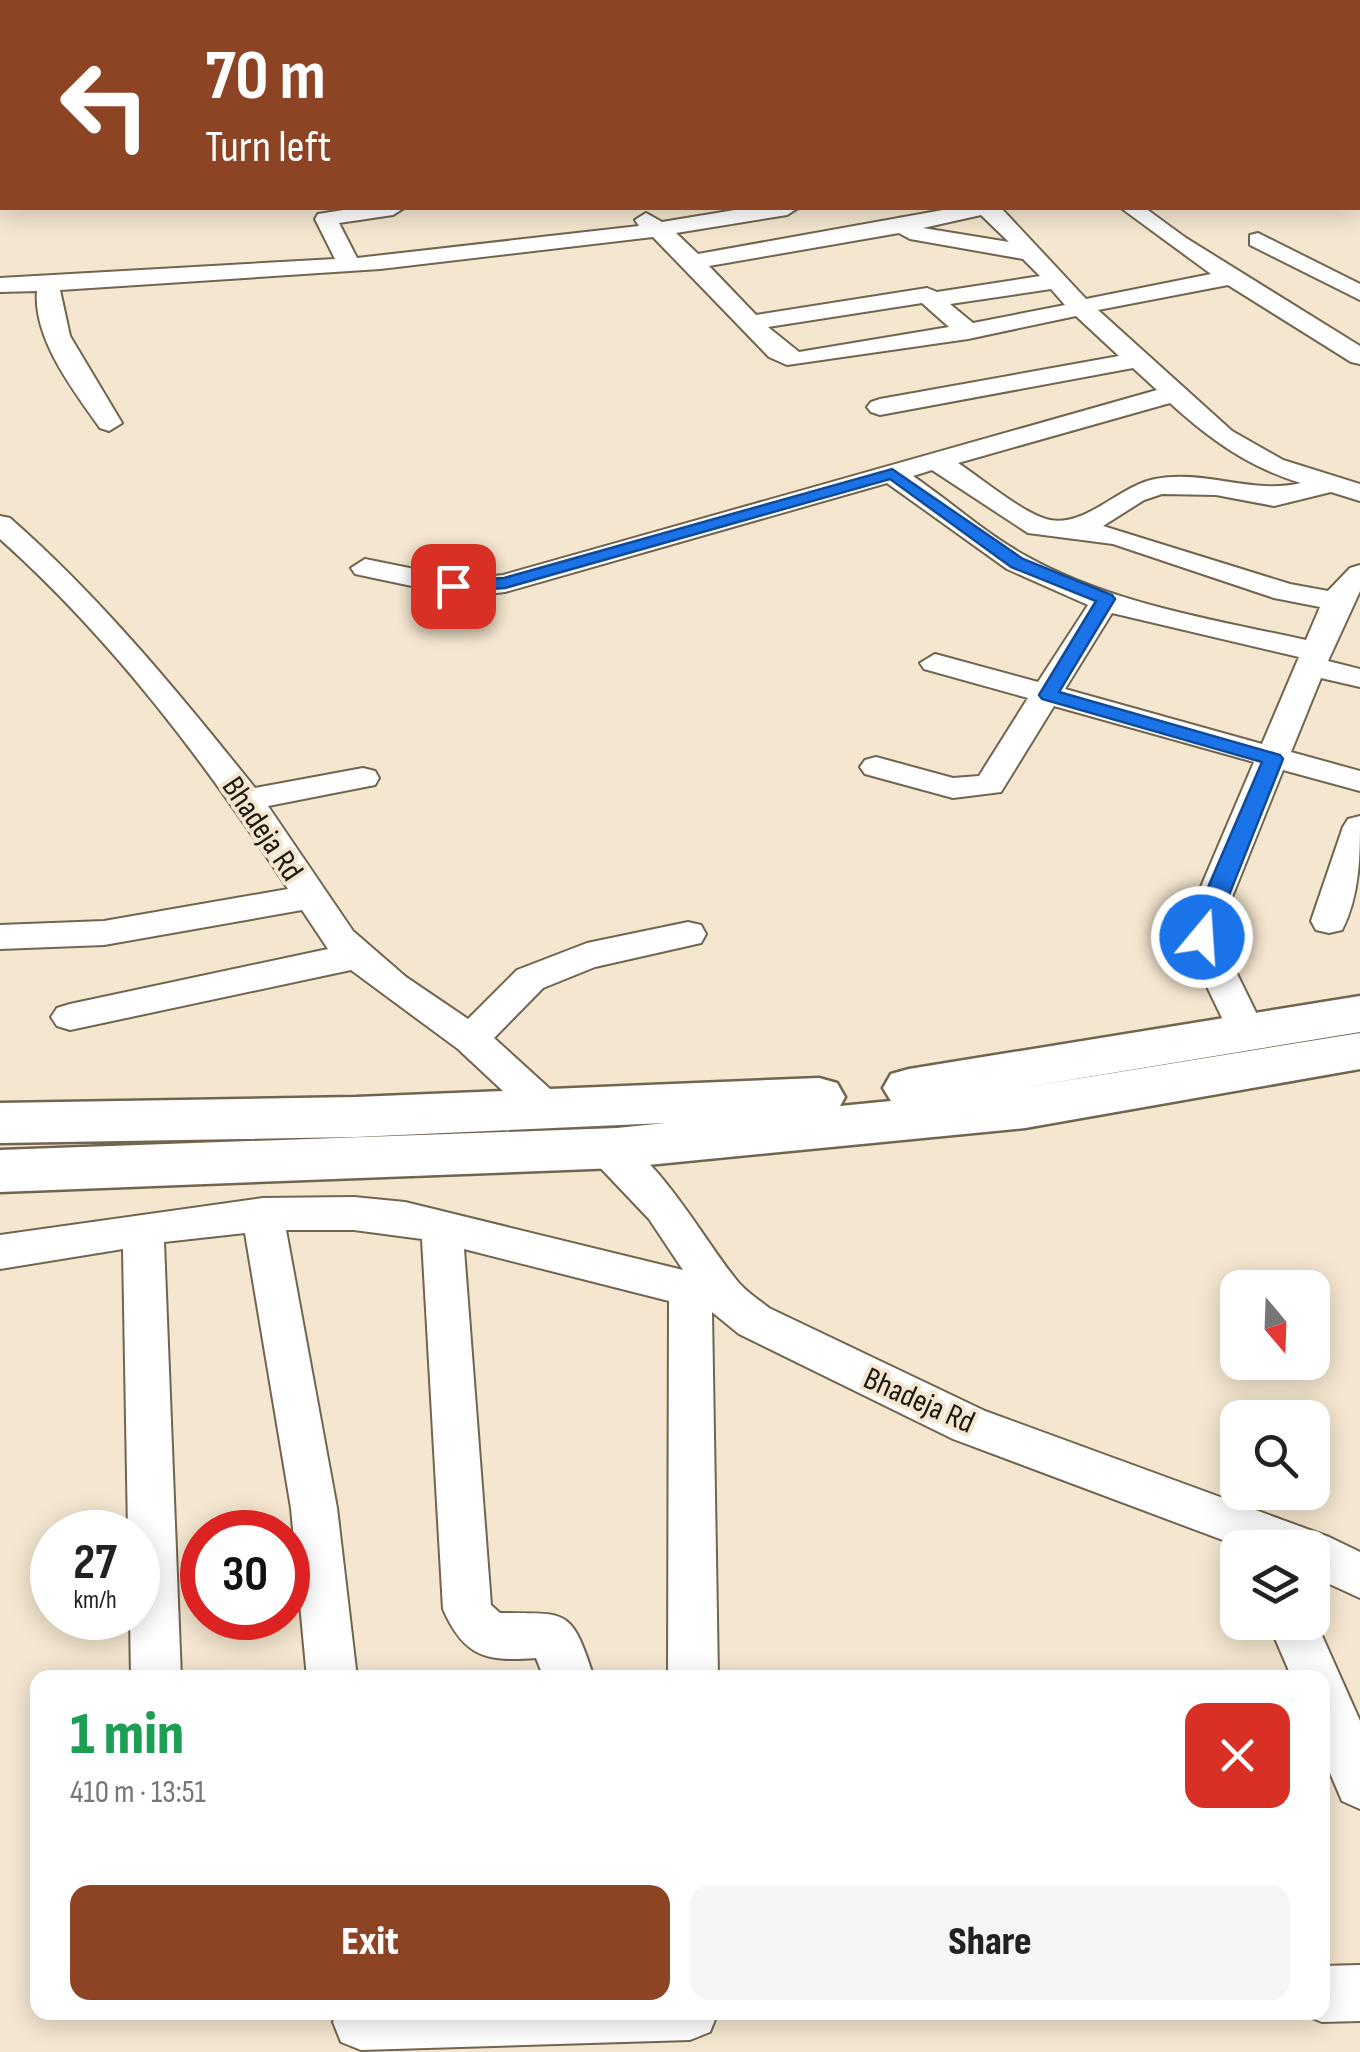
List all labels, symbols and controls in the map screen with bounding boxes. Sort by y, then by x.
text: 70 m [205,35,326,119]
icon: left [40,40,170,170]
text: Turn left [205,120,331,175]
pin [411,544,496,629]
icon: arrive [426,559,481,614]
street label: Bhadeja Rd [213,769,311,889]
position arrow [1150,885,1254,989]
north arrow [1220,1270,1330,1380]
map controls [1220,1270,1330,1640]
street label: Bhadeja Rd [857,1359,981,1443]
button: search [1220,1400,1330,1510]
speed limit sign: 30 [180,1510,310,1640]
button: layers [1220,1530,1330,1640]
text: 27 [73,1533,117,1593]
text: km/h [73,1585,117,1616]
text: 1 min [70,1699,184,1771]
button: close [1185,1703,1290,1808]
text: 410 m · 13:51 [70,1773,206,1812]
button: Exit [70,1885,670,2000]
button: Share [690,1885,1290,2000]

